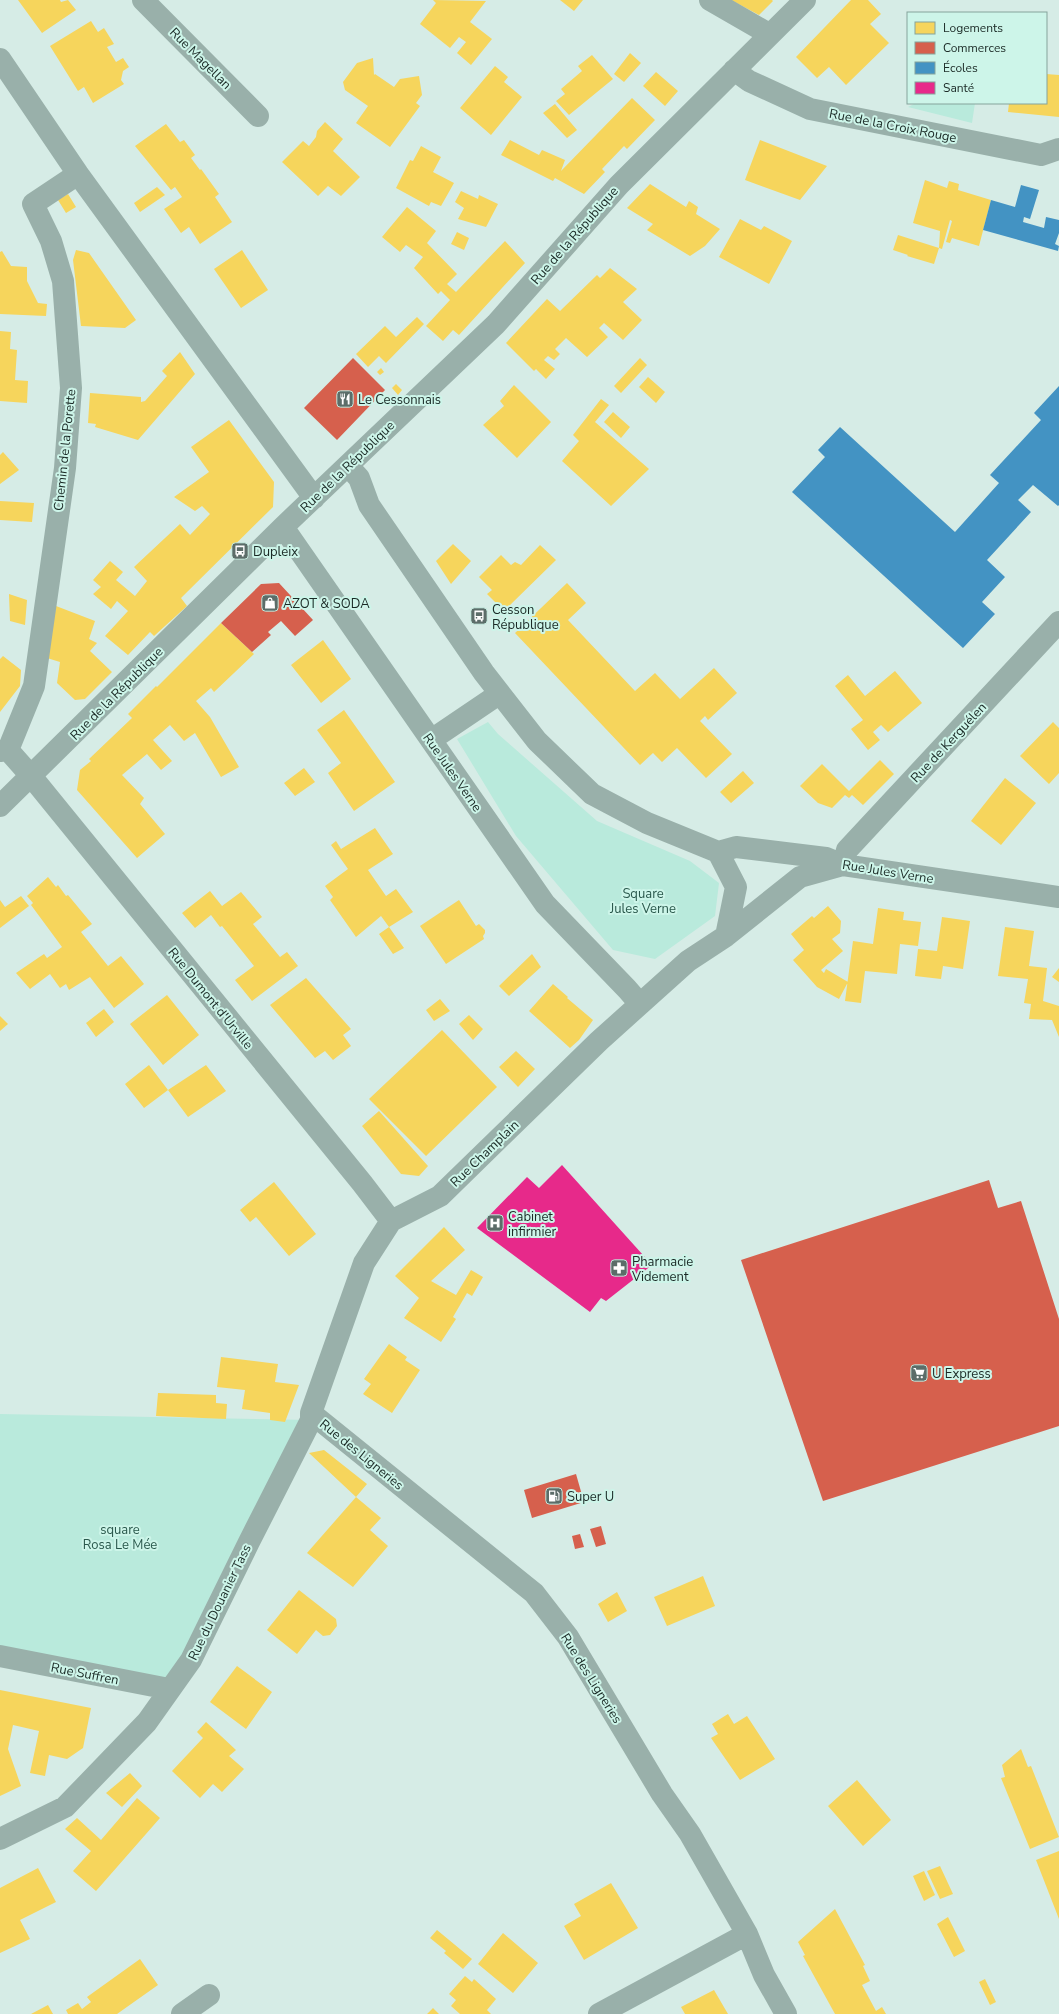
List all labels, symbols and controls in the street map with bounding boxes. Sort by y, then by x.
legend [907,12,1047,104]
text: Logements [943,20,1003,36]
street label: Rue Magellan [165,24,235,94]
text: Commerces [943,40,1006,56]
text: Écoles [943,60,978,76]
text: Santé [943,80,974,96]
street label: Rue de la Croix Rouge [828,105,958,147]
street label: Rue de la République [527,183,623,289]
street label: Chemin de la Porette [50,388,80,512]
restaurant icon: Le Cessonnais [335,389,355,409]
place label: Le Cessonnais [358,391,441,409]
street label: Rue de la République [297,417,399,517]
bus stop icon: Dupleix [230,541,250,561]
place label: Dupleix [253,543,298,561]
shop icon: AZOT & SODA [260,593,280,613]
place label: AZOT & SODA [283,595,370,613]
place label: Cesson République [492,601,559,634]
bus stop icon: Cesson République [469,606,489,626]
street label: Rue de la République [66,643,167,744]
street label: Rue de Kerguélen [907,699,991,787]
street label: Rue Jules Verne [418,730,486,816]
street label: Rue Jules Verne [841,856,935,888]
park label: Square Jules Verne [609,885,676,918]
street label: Rue Dumont d'Urville [164,944,257,1053]
street label: Rue Champlain [446,1116,523,1191]
place label: Cabinet infirmier [508,1208,556,1241]
hospital icon: Cabinet infirmier [485,1213,505,1233]
place label: Pharmacie Videment [631,1253,693,1286]
pharmacy icon: Pharmacie Videment [609,1258,629,1278]
supermarket icon: U Express [909,1363,929,1383]
place label: U Express [932,1365,991,1383]
street label: Rue des Ligneries [316,1415,407,1494]
fuel station icon: Super U [544,1486,564,1506]
place label: Super U [567,1488,614,1506]
park label: square Rosa Le Mée [83,1521,157,1554]
street label: Rue du Douanier Tass [184,1541,256,1663]
street label: Rue des Ligneries [556,1630,626,1727]
street label: Rue Suffren [49,1659,120,1689]

